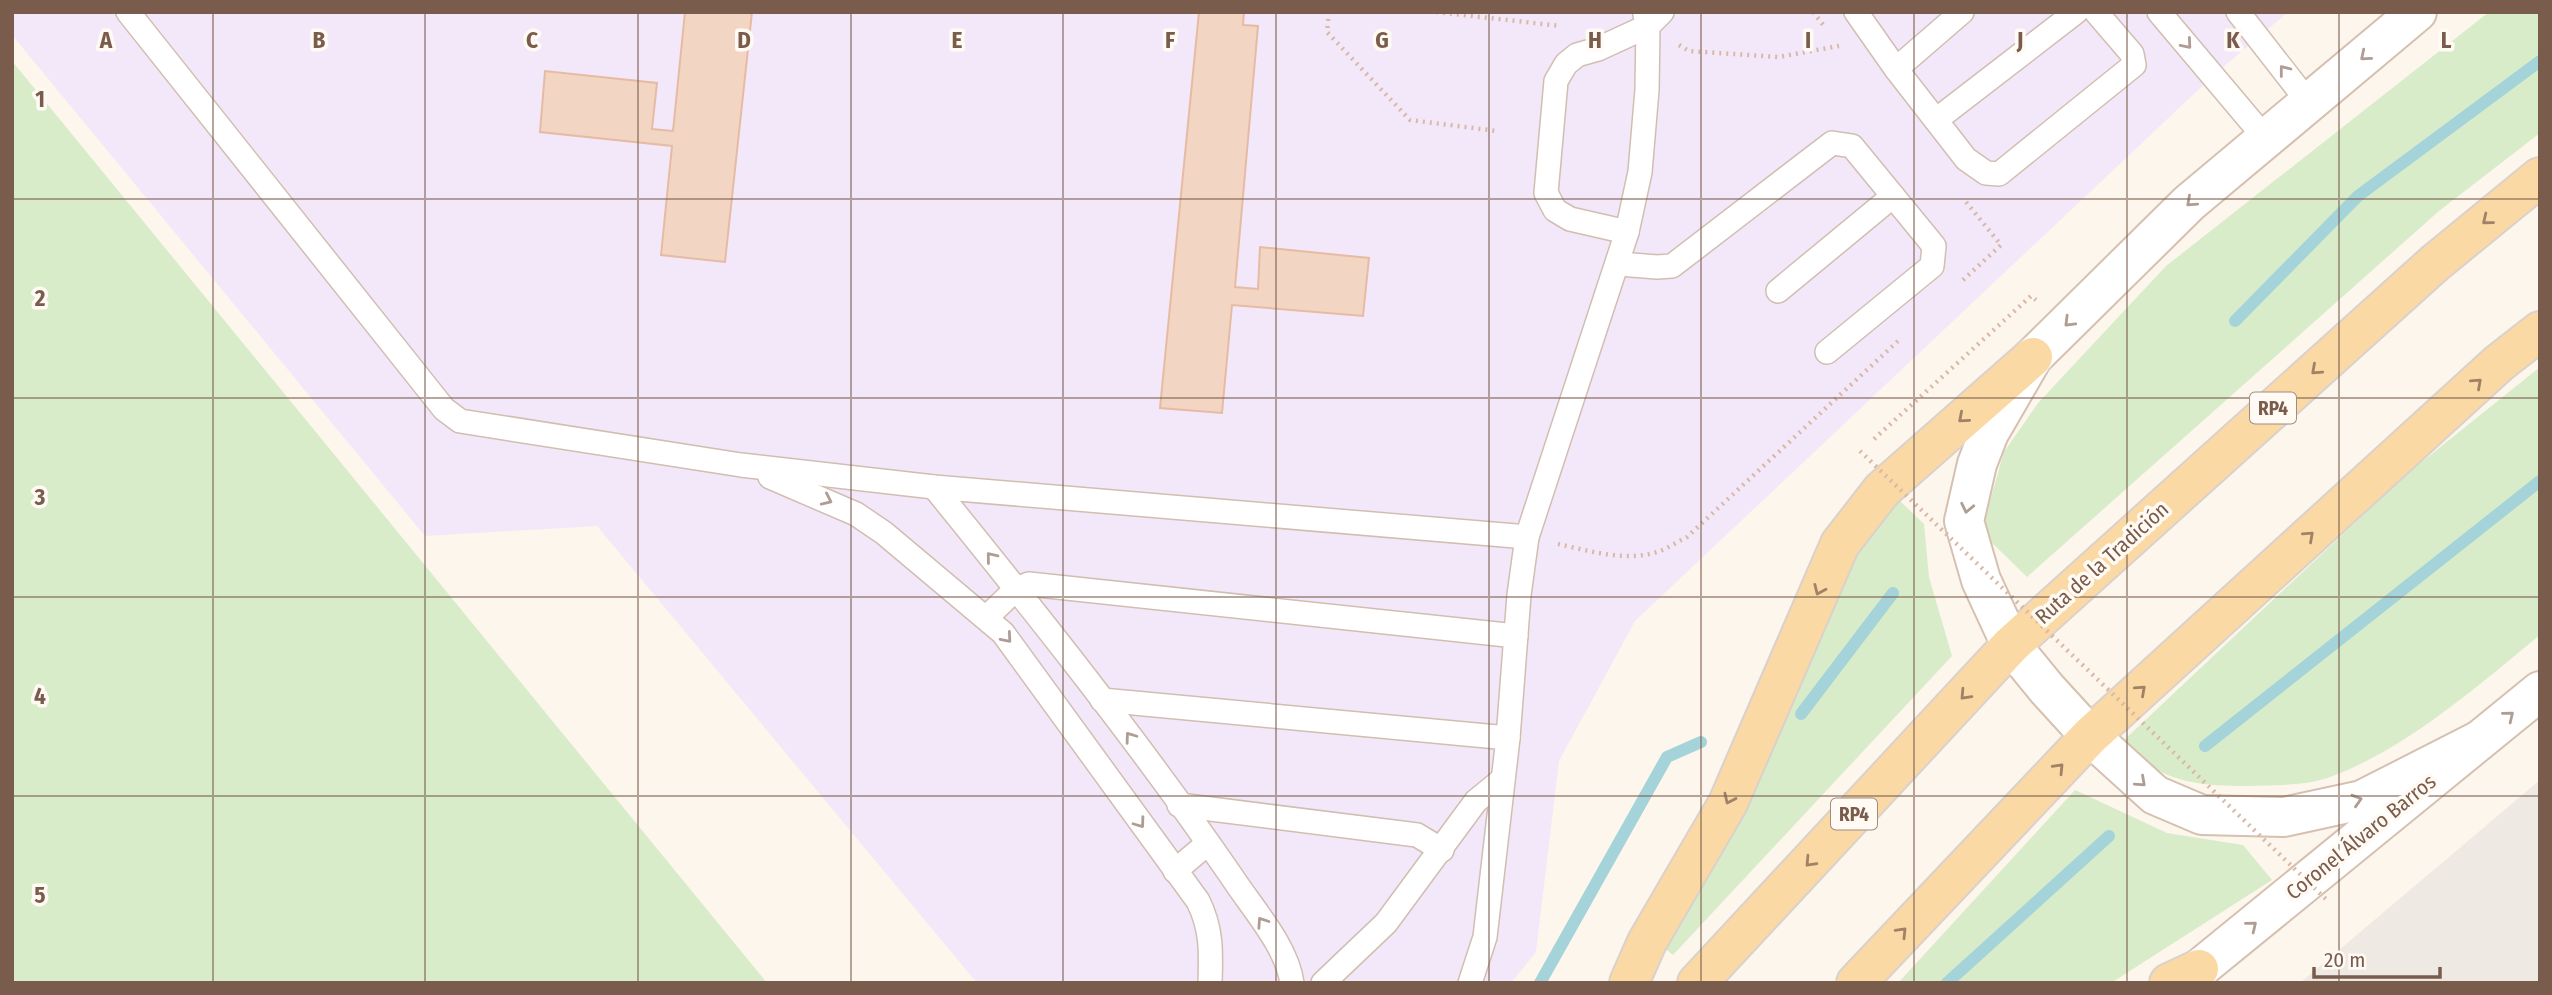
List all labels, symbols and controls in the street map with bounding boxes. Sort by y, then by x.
text: A [99,26,113,54]
text: B [313,26,326,54]
text: C [526,26,538,54]
text: D [737,26,751,54]
text: E [952,26,963,54]
text: F [1165,26,1175,54]
text: G [1375,26,1389,54]
text: H [1588,26,1602,54]
text: I [1805,26,1811,54]
text: J [2016,26,2023,54]
text: K [2226,26,2240,54]
text: L [2441,26,2452,54]
one-way arrow [2178,35,2191,48]
one-way arrow [2361,48,2374,60]
one-way arrow [2280,65,2292,77]
text: 1 [35,85,45,113]
one-way arrow [2186,194,2199,206]
one-way arrow [2482,212,2495,224]
text: 2 [34,284,46,312]
one-way arrow [2064,313,2077,326]
one-way arrow [2311,362,2324,374]
one-way arrow [2469,379,2482,391]
road number: RP4 [2250,392,2296,424]
one-way arrow [1958,410,1971,423]
text: 3 [34,483,46,511]
one-way arrow [820,492,832,506]
street label: Ruta de la Tradición [2030,496,2174,630]
one-way arrow [1961,502,1976,514]
one-way arrow [2301,532,2314,545]
one-way arrow [987,553,999,566]
one-way arrow [1813,583,1827,596]
one-way arrow [999,630,1011,643]
text: 4 [34,682,46,710]
one-way arrow [2133,685,2146,698]
one-way arrow [1960,687,1973,700]
one-way arrow [2501,712,2514,724]
one-way arrow [1126,733,1138,745]
one-way arrow [2051,763,2064,776]
street label: Coronel Álvaro Barros [2281,769,2441,905]
one-way arrow [2133,773,2146,786]
one-way arrow [1723,792,1737,804]
one-way arrow [2351,794,2363,809]
road number: RP4 [1831,799,1877,830]
one-way arrow [1132,815,1144,828]
one-way arrow [1805,854,1818,867]
text: 5 [34,881,46,909]
one-way arrow [1258,917,1270,930]
one-way arrow [2244,922,2257,934]
one-way arrow [1893,927,1906,940]
scale bar [2314,936,2440,980]
text: 20 m [2324,947,2365,973]

